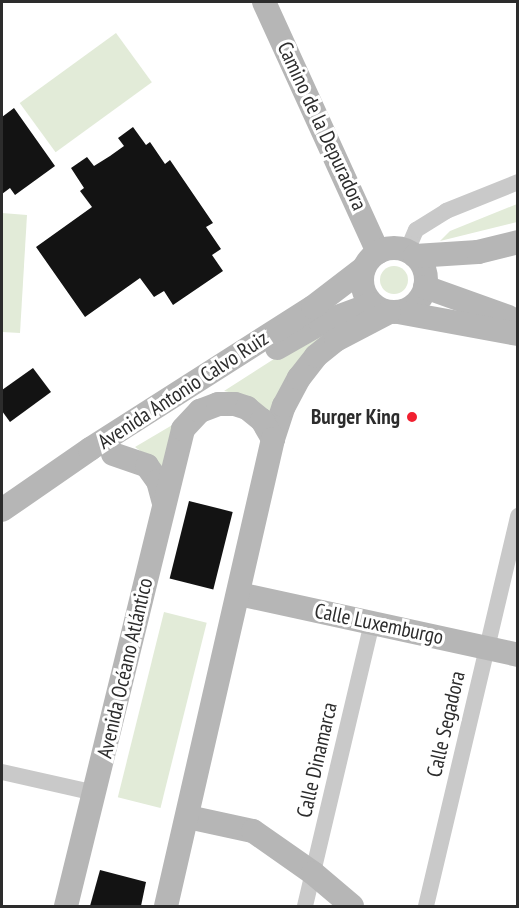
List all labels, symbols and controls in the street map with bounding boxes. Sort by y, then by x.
street label: Camino de la Depuradora [272,38,372,214]
street label: Avenida Antonio Calvo Ruiz [93,325,273,455]
place label: Burger King [311,404,400,430]
marker: Burger King [405,410,419,424]
street label: Avenida Océano Atlántico [92,575,158,761]
street label: Calle Luxemburgo [312,598,446,650]
street label: Calle Segadora [422,669,470,779]
street label: Calle Dinamarca [292,700,342,820]

